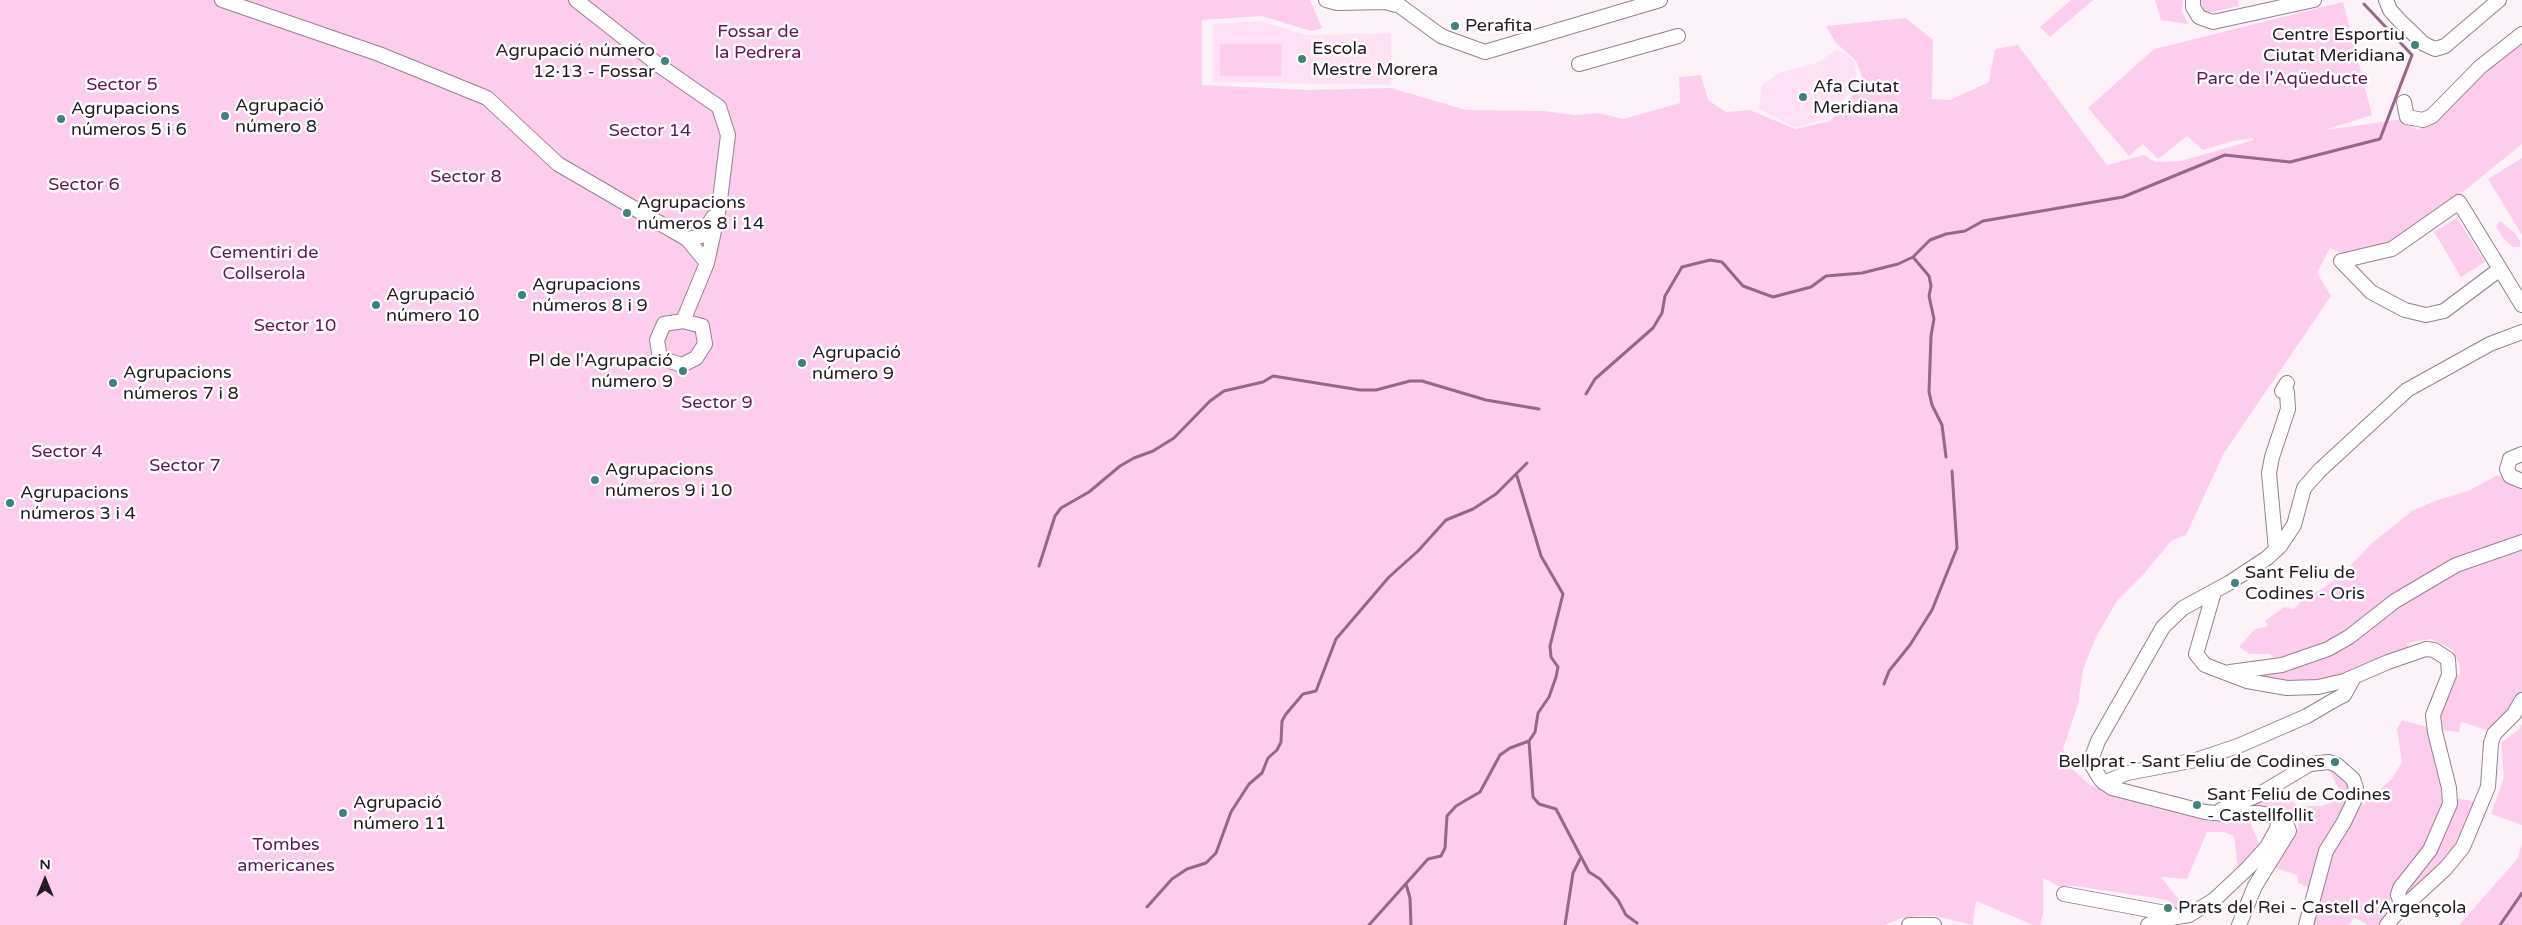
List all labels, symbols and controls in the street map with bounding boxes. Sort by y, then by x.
place label: Perafita [1465,15,1532,37]
marker: Perafita [1449,20,1461,32]
park label: Fossar de la Pedrera [715,21,801,64]
place label: Centre Esportiu Ciutat Meridiana [2263,24,2405,66]
place label: Escola Mestre Morera [1312,38,1438,80]
marker: Centre Esportiu Ciutat Meridiana [2409,39,2421,51]
place label: Agrupació número 12·13 - Fossar [495,40,655,82]
marker: Escola Mestre Morera [1296,53,1308,65]
marker: Agrupació número 12·13 - Fossar [659,55,671,67]
park label: Parc de l'Aqüeducte [2196,68,2368,90]
park label: Sector 5 [86,74,158,96]
place label: Afa Ciutat Meridiana [1813,76,1899,118]
marker: Afa Ciutat Meridiana [1797,91,1809,103]
place label: Agrupació número 8 [235,95,324,138]
place label: Agrupacions números 5 i 6 [71,98,187,140]
marker: Agrupació número 8 [219,110,231,122]
marker: Agrupacions números 5 i 6 [55,113,67,125]
park label: Sector 14 [609,120,691,142]
park label: Sector 8 [430,166,502,188]
park label: Sector 6 [48,174,120,196]
place label: Agrupacions números 8 i 14 [637,192,764,234]
marker: Agrupacions números 8 i 14 [621,207,633,219]
park label: Cementiri de Collserola [210,242,318,284]
place label: Agrupacions números 8 i 9 [532,274,648,316]
place label: Agrupació número 10 [386,284,479,326]
marker: Agrupacions números 8 i 9 [516,289,528,301]
marker: Agrupació número 10 [370,299,382,311]
park label: Sector 10 [254,315,336,337]
place label: Agrupació número 9 [812,342,901,384]
place label: Pl de l'Agrupació número 9 [528,350,673,392]
marker: Agrupació número 9 [796,357,808,369]
place label: Agrupacions números 7 i 8 [123,362,239,404]
marker: Pl de l'Agrupació número 9 [677,365,689,377]
marker: Agrupacions números 7 i 8 [107,377,119,389]
park label: Sector 9 [681,392,753,414]
park label: Sector 4 [31,441,103,463]
park label: Sector 7 [149,455,221,477]
place label: Agrupacions números 9 i 10 [605,459,732,502]
marker: Agrupacions números 9 i 10 [589,474,601,486]
place label: Agrupacions números 3 i 4 [20,482,136,524]
marker: Agrupacions números 3 i 4 [4,497,16,509]
place label: Sant Feliu de Codines - Oris [2245,562,2365,604]
marker: Sant Feliu de Codines - Oris [2229,577,2241,589]
place label: Bellprat - Sant Feliu de Codines [2058,751,2325,773]
marker: Bellprat - Sant Feliu de Codines [2329,756,2341,768]
place label: Sant Feliu de Codines - Castellfollit [2207,784,2391,826]
place label: Agrupació número 11 [353,792,446,834]
marker: Sant Feliu de Codines - Castellfollit [2191,799,2203,811]
marker: Agrupació número 11 [337,807,349,819]
park label: Tombes americanes [237,834,335,876]
north arrow [20,855,70,905]
text: N [39,856,51,873]
place label: Prats del Rei - Castell d'Argençola [2178,897,2466,919]
marker: Prats del Rei - Castell d'Argençola [2162,902,2174,914]

